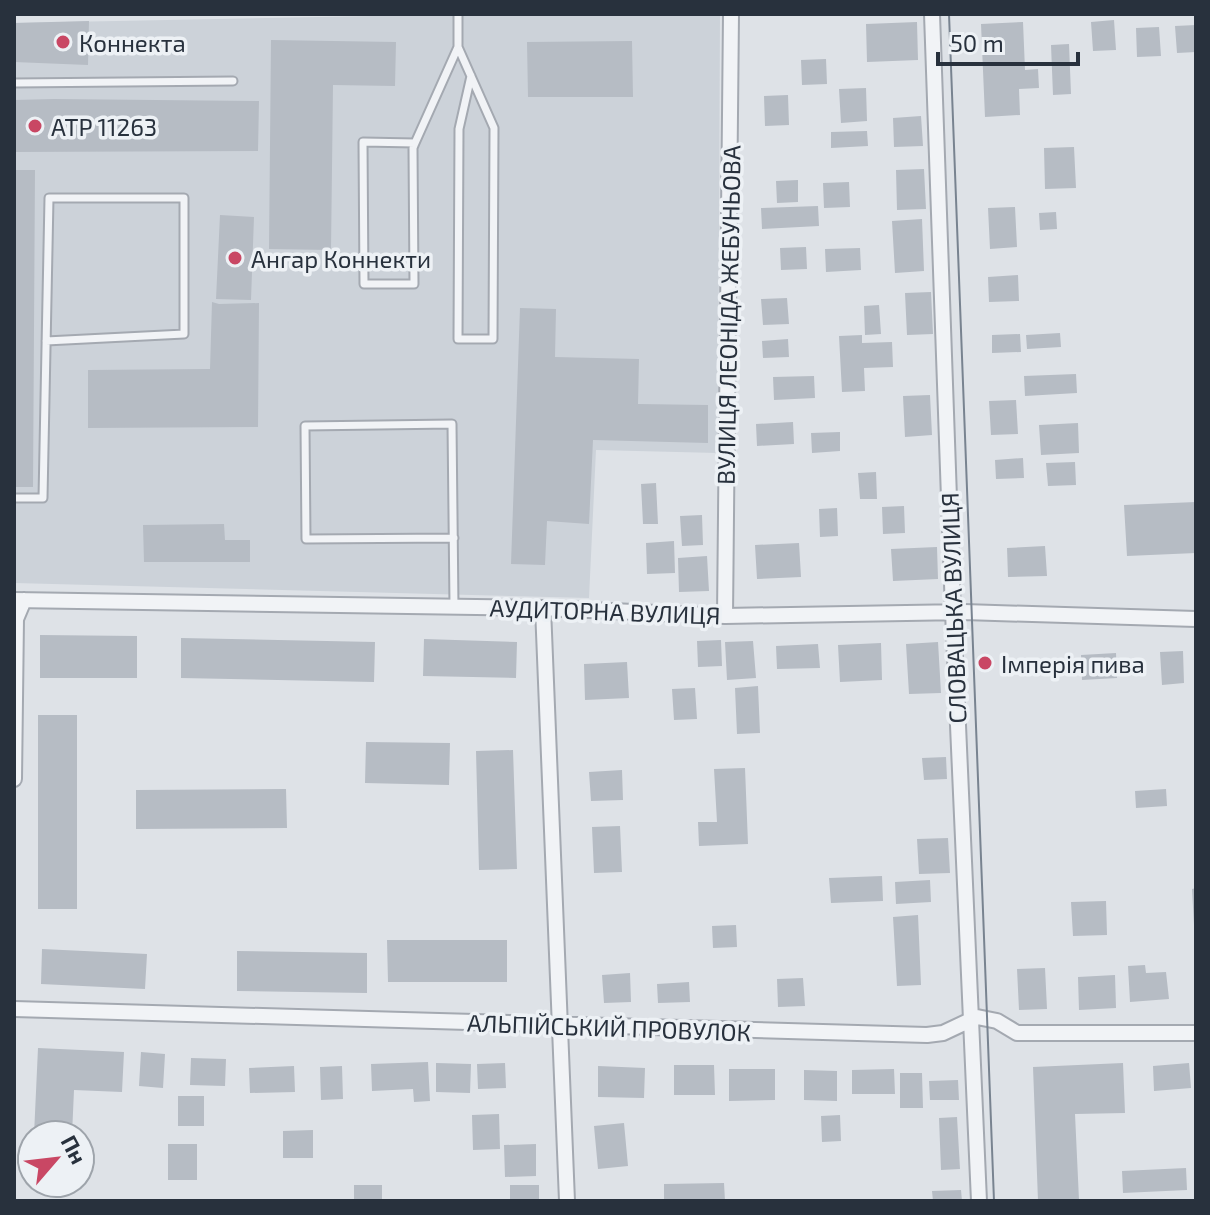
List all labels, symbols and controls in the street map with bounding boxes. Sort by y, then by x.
scale bar [938,16,1078,66]
place label: Коннекта [79,28,186,57]
text: 50 m [950,28,1004,57]
marker: Коннекта [54,33,72,51]
place label: ATP 11263 [51,112,157,141]
marker: ATP 11263 [26,117,44,135]
street label: ВУЛИЦЯ ЛЕОНІДА ЖЕБУНЬОВА [711,145,745,485]
place label: Ангар Коннекти [251,244,431,273]
marker: Ангар Коннекти [226,249,244,267]
street label: СЛОВАЦЬКА ВУЛИЦЯ [934,492,972,724]
street label: АУДИТОРНА ВУЛИЦЯ [489,592,721,630]
place label: Імперія пива [1001,649,1145,678]
marker: Імперія пива [976,654,994,672]
street label: АЛЬПІЙСЬКИЙ ПРОВУЛОК [466,1008,752,1046]
north arrow [16,1119,96,1199]
text: Пн [56,1130,93,1168]

